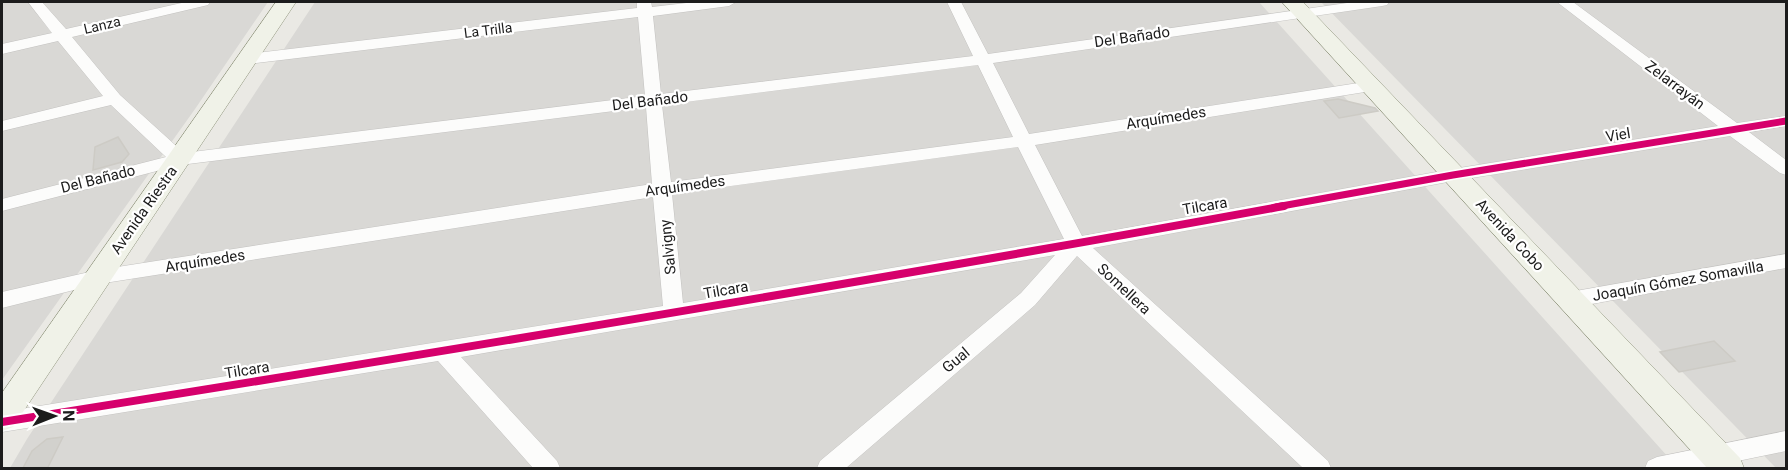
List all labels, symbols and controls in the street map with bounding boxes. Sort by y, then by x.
street label: Lanza [82,13,122,37]
street label: La Trilla [463,19,513,41]
street label: Del Bañado [1093,23,1171,51]
street label: Zelarrayán [1642,57,1708,113]
street label: Del Bañado [611,87,689,115]
street label: Arquímedes [1125,103,1207,133]
street label: Viel [1604,124,1632,146]
street label: Del Bañado [59,161,137,197]
street label: Avenida Riestra [107,163,181,257]
street label: Arquímedes [644,171,726,201]
street label: Tilcara [1181,193,1229,219]
street label: Avenida Cobo [1472,195,1548,275]
street label: Salvigny [656,218,680,276]
street label: Arquímedes [164,246,246,276]
street label: Joaquín Gómez Somavilla [1591,257,1765,305]
street label: Somellera [1093,260,1155,318]
street label: Tilcara [702,277,750,303]
street label: Gual [939,343,973,377]
street label: Tilcara [223,358,271,382]
north arrow [24,386,84,446]
text: N [59,410,78,422]

